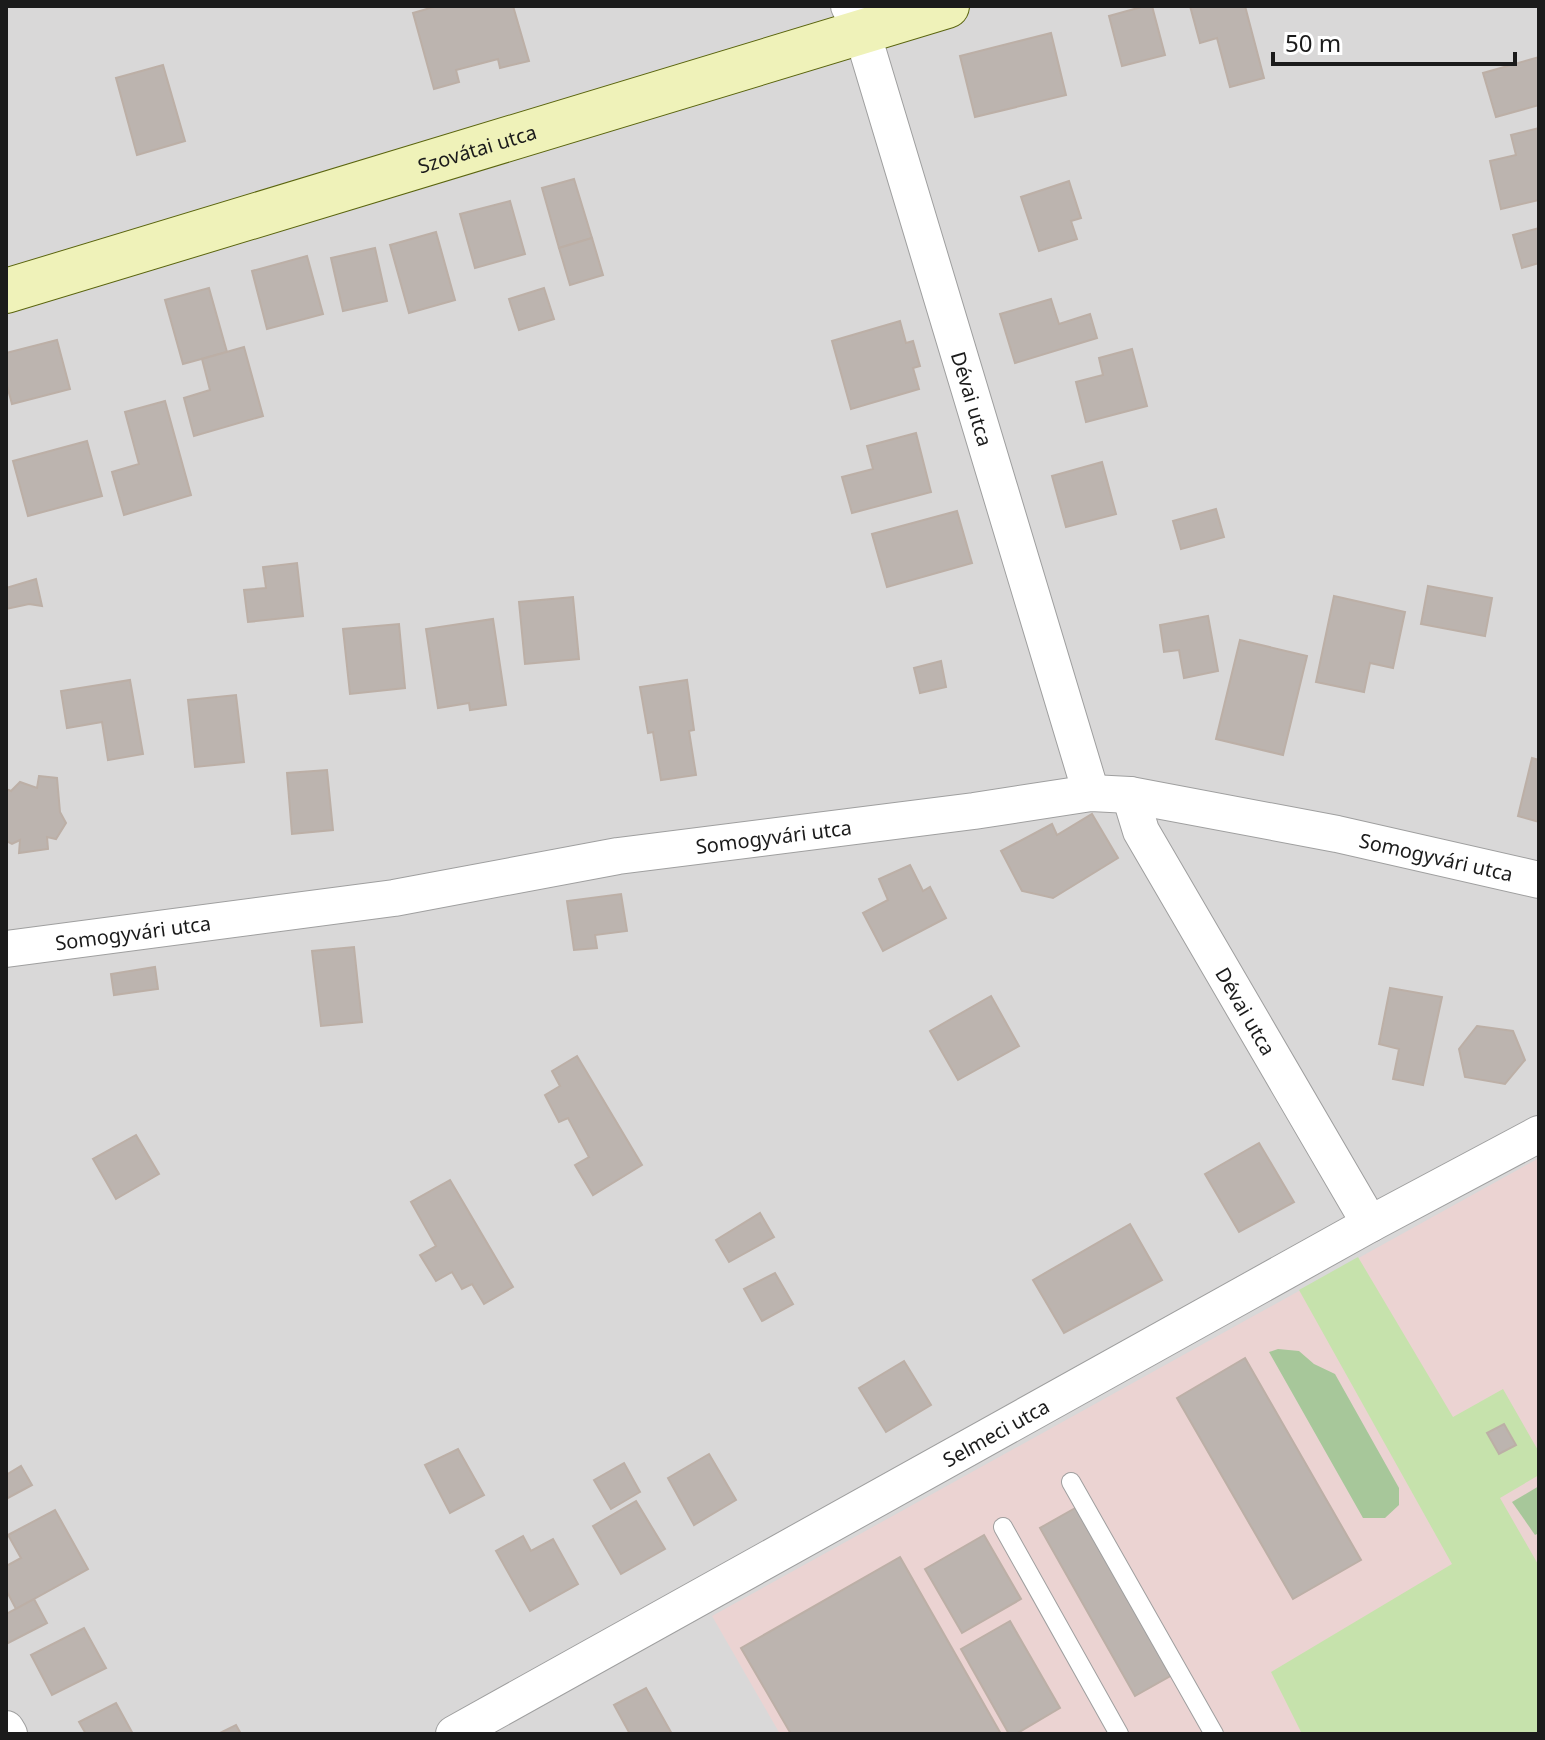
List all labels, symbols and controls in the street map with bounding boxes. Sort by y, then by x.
scale bar [1273,16,1515,66]
text: 50 m [1285,26,1341,59]
street label: Szovátai utca [414,118,540,179]
street label: Dévai utca [945,348,999,449]
street label: Somogyvári utca [694,813,853,860]
street label: Somogyvári utca [1357,826,1516,887]
street label: Somogyvári utca [53,909,212,956]
street label: Dévai utca [1210,962,1282,1060]
street label: Selmeci utca [938,1392,1054,1473]

